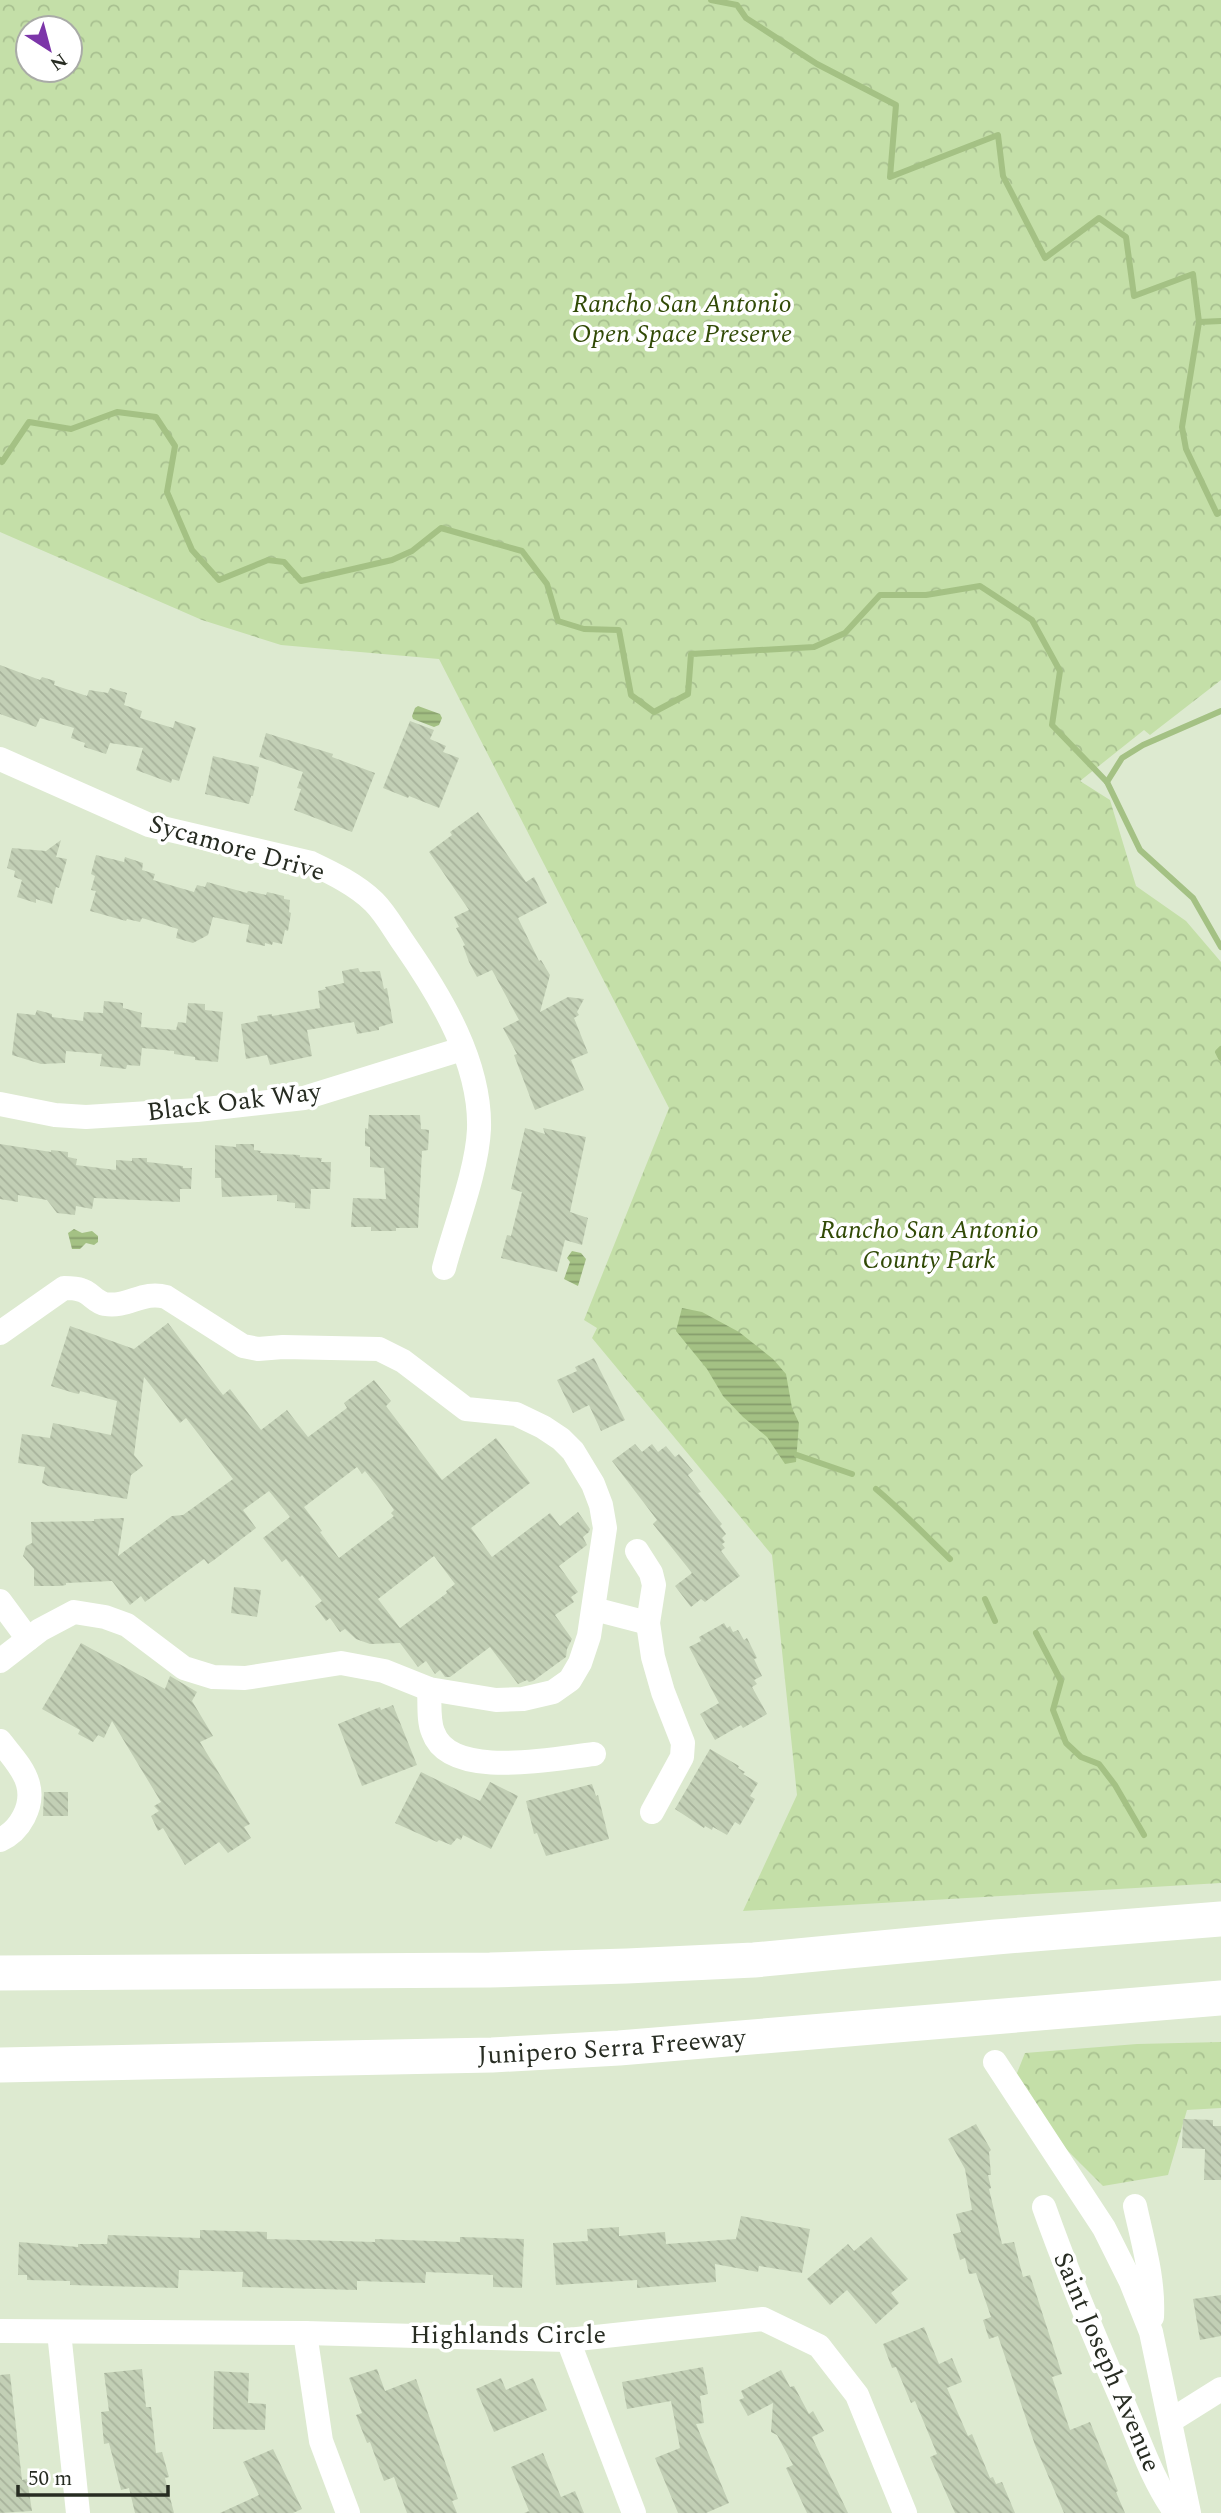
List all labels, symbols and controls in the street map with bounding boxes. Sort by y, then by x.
north arrow [14,14,84,84]
text: N [43,45,73,78]
park label: Rancho San Antonio Open Space Preserve [572,284,792,354]
street label: Sycamore Drive [144,804,330,892]
street label: Black Oak Way [145,1071,325,1133]
park label: Rancho San Antonio County Park [819,1210,1039,1280]
street label: Junipero Serra Freeway [477,2017,749,2075]
street label: Saint Joseph Avenue [1043,2246,1171,2478]
street label: Highlands Circle [410,2315,606,2355]
scale bar [18,2454,168,2498]
text: 50 m [28,2463,72,2495]

